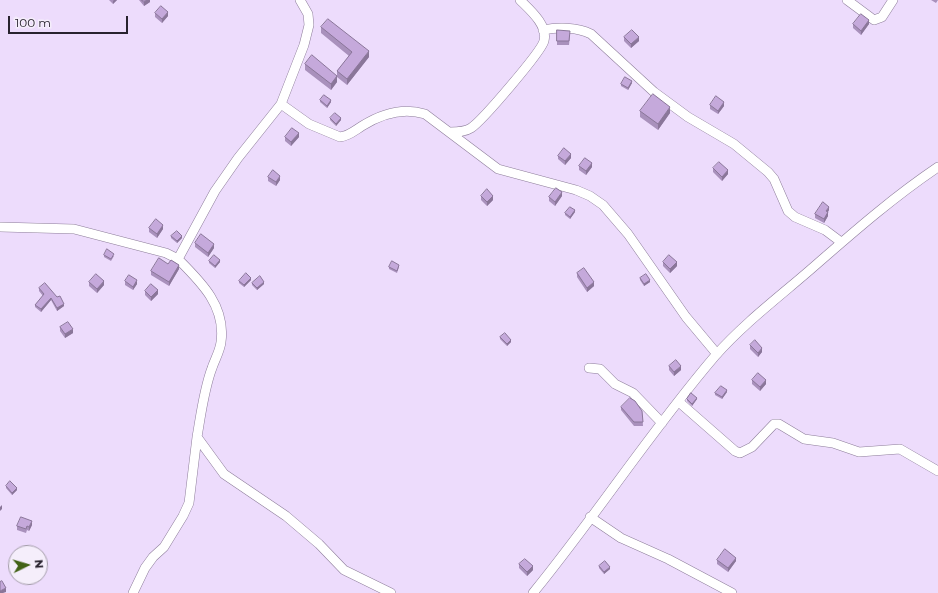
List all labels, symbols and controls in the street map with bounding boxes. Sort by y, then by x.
scale bar [10,8,130,34]
text: 100 m [15,15,51,30]
north arrow [8,545,48,585]
text: N [32,559,46,569]

